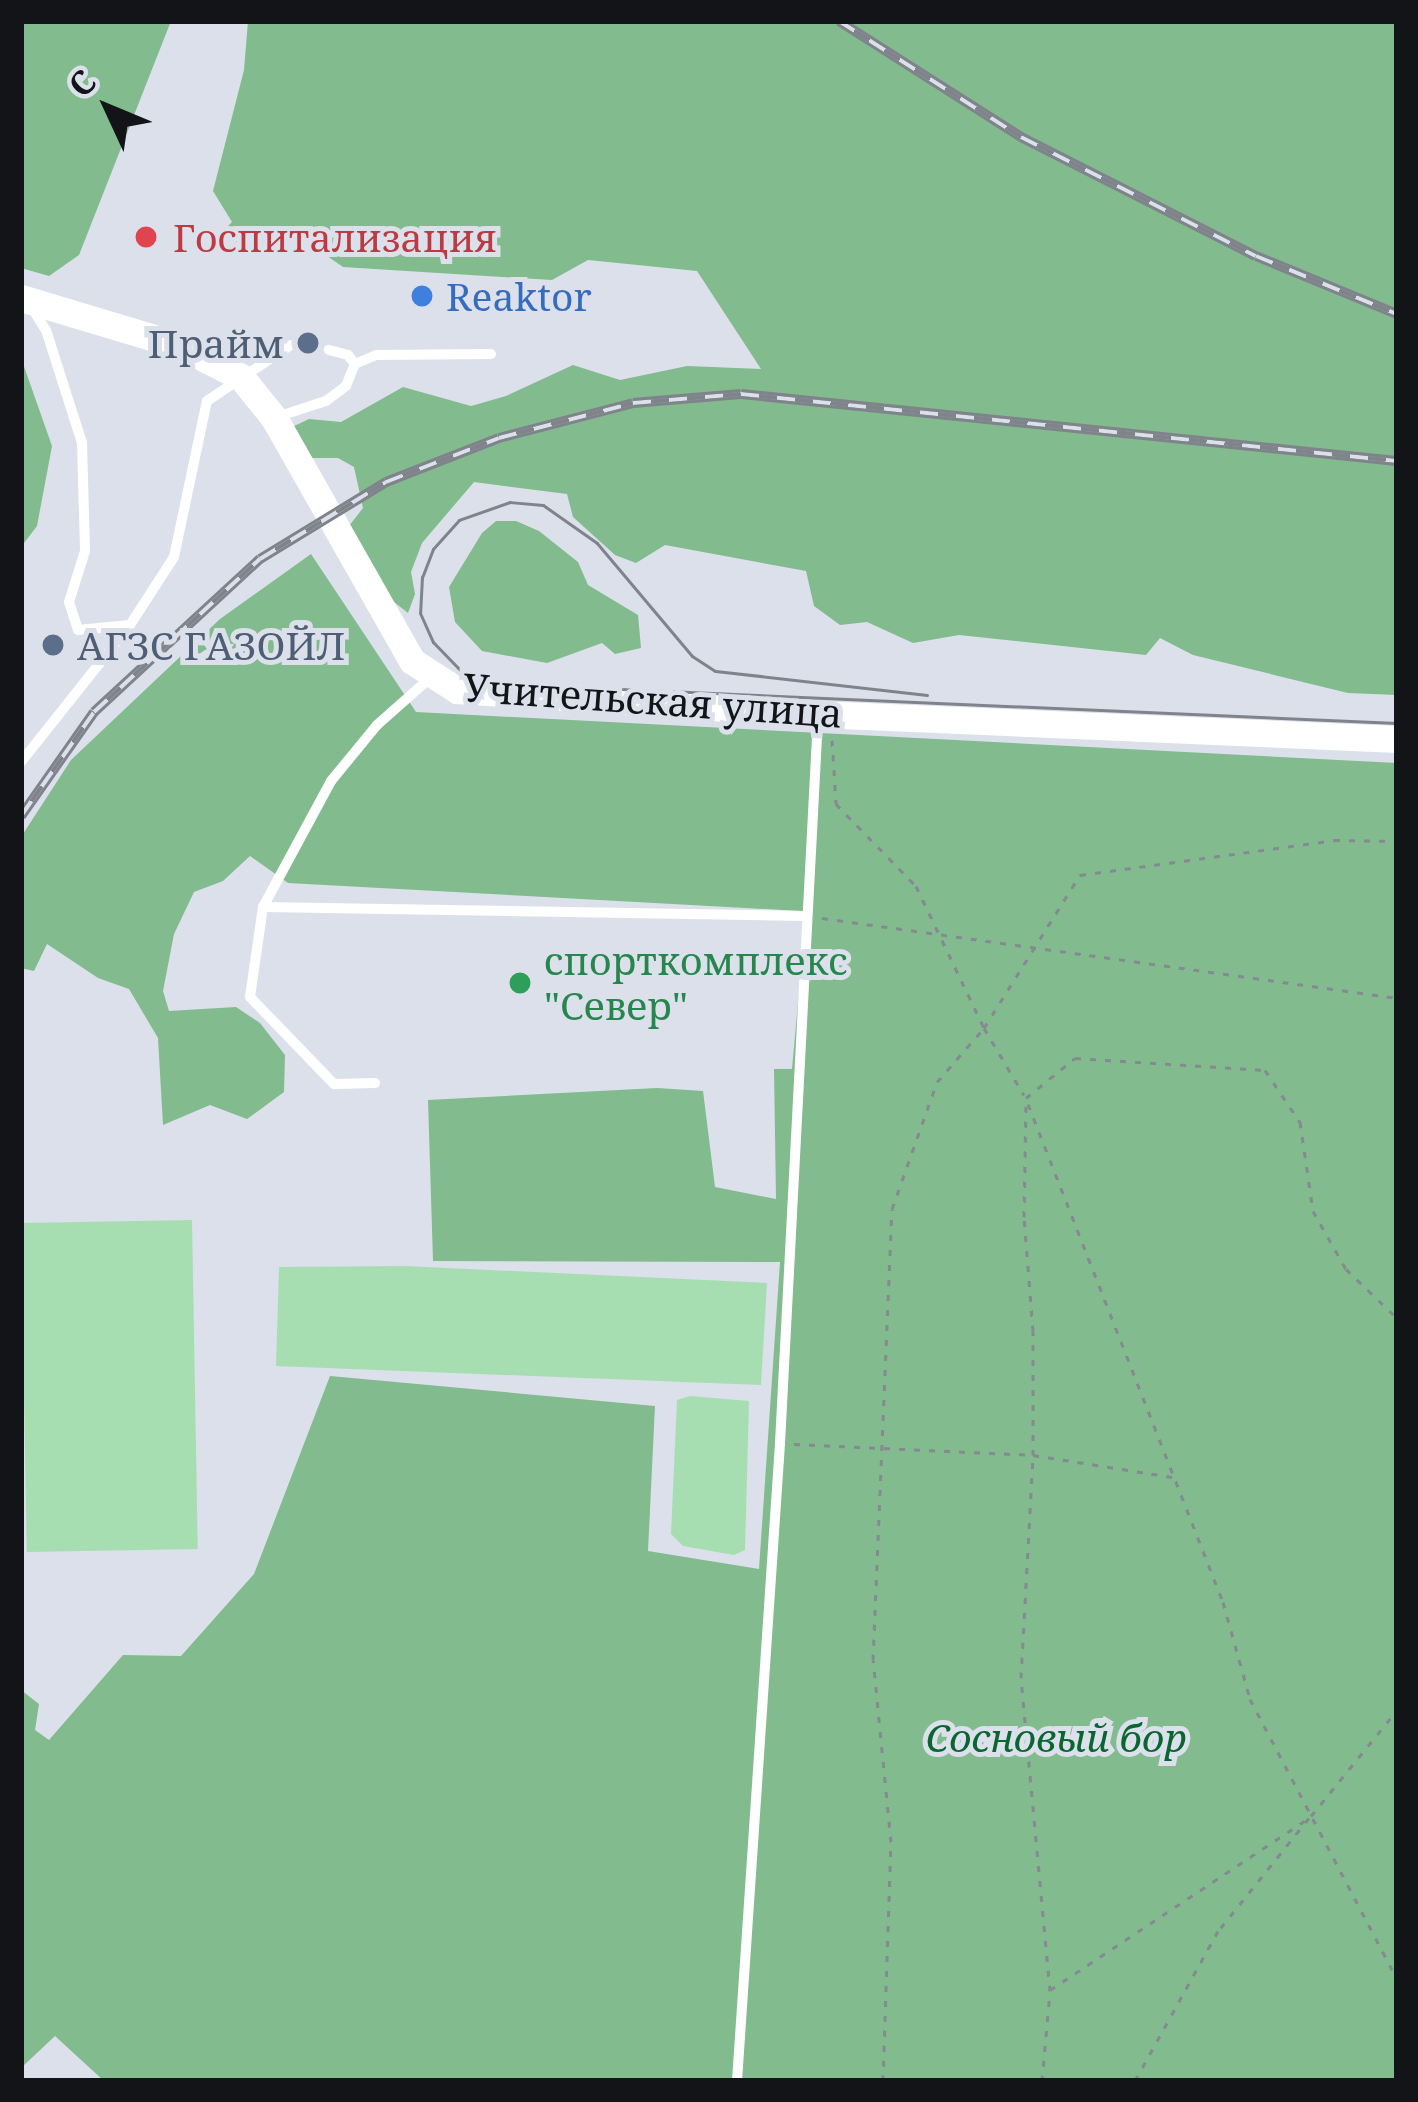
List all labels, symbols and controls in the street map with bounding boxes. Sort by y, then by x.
north arrow [48,48,168,168]
text: С [58,59,105,106]
place label: Госпитализация [173,214,497,260]
marker: Госпитализация [130,221,162,253]
place label: Reaktor [446,273,592,319]
marker: Reaktor [409,283,435,309]
place label: Прайм [148,320,284,366]
marker: Прайм [295,330,321,356]
place label: АГЗС ГАЗОЙЛ [77,622,345,668]
marker: АГЗС ГАЗОЙЛ [40,632,66,658]
street label: Учительская улица [462,663,844,737]
place label: спорткомплекс "Север" [544,938,848,1029]
marker: спорткомплекс "Север" [507,970,533,996]
park label: Сосновый бор [925,1714,1187,1760]

